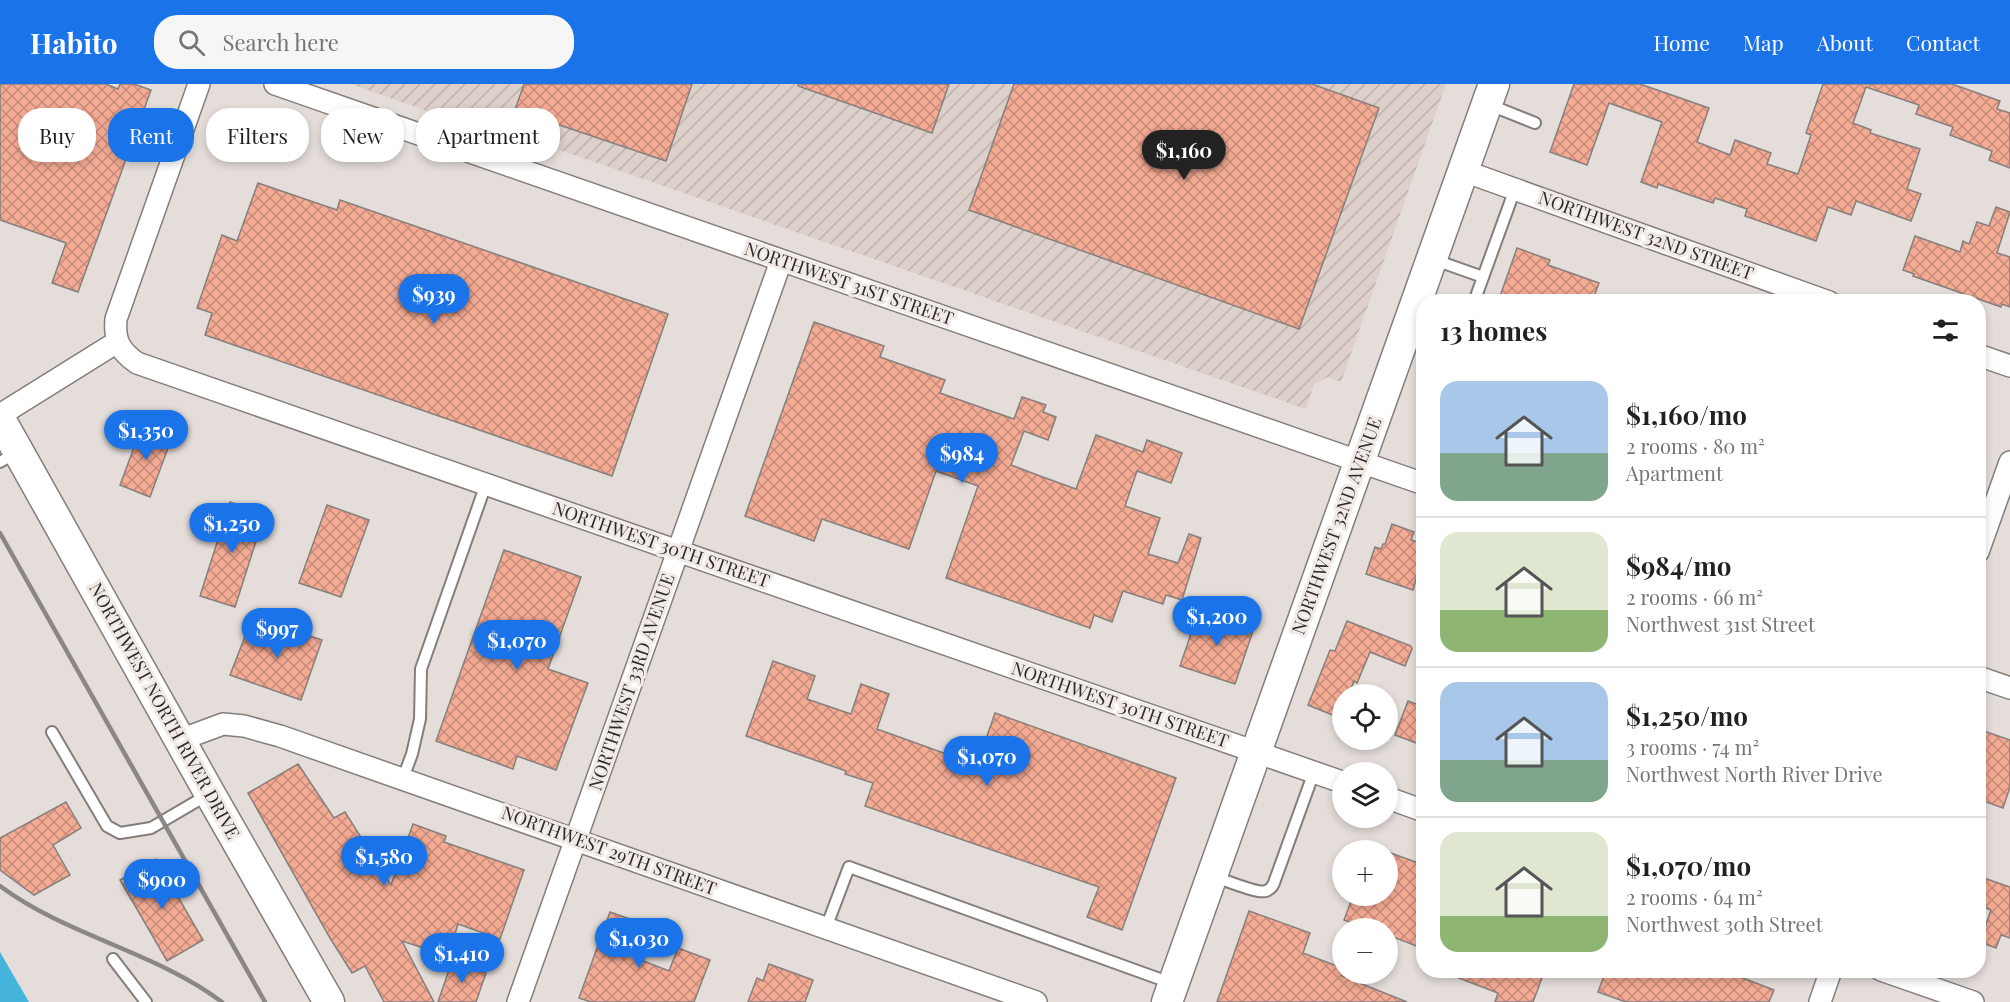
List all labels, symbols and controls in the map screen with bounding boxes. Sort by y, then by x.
search box [154,15,574,69]
text: Habito [30,24,118,61]
icon: search [175,26,208,59]
text: Search here [223,27,339,57]
text: Home [1654,28,1710,56]
text: Map [1743,28,1784,56]
text: About [1817,28,1873,56]
text: Contact [1906,28,1980,56]
chip: Buy [18,108,96,162]
chip: Rent [108,108,194,162]
chip: Filters [206,108,309,162]
chip: New [321,108,404,162]
chip: Apartment [416,108,560,162]
pin: $1,160 [1135,130,1233,181]
text: $1,160 [1156,136,1212,163]
street label: NORTHWEST 32ND STREET [1536,185,1757,285]
street label: NORTHWEST 31ST STREET [742,236,957,330]
pin: $939 [398,274,470,325]
text: $939 [412,280,456,307]
text: 13 homes [1440,313,1547,348]
icon: filters [1929,314,1962,347]
text: $1,160/mo [1626,397,1747,432]
icon: home [1488,405,1560,477]
pin: $1,350 [97,410,195,461]
street label: NORTHWEST 32ND AVENUE [1286,414,1387,638]
text: $1,350 [118,416,174,443]
text: 2 rooms · 80 m² [1626,432,1765,459]
pin: $984 [926,433,998,484]
text: $984 [940,439,984,466]
text: Apartment [1626,459,1723,486]
street label: NORTHWEST 30TH STREET [550,496,773,593]
pin: $1,250 [183,503,281,554]
text: $1,250 [203,509,261,536]
text: $984/mo [1626,548,1731,583]
icon: home [1488,556,1560,628]
street label: NORTHWEST 33RD AVENUE [583,570,679,793]
street label: NORTHWEST NORTH RIVER DRIVE [84,578,246,843]
text: 2 rooms · 66 m² [1626,583,1763,610]
pin: $1,200 [1168,596,1266,647]
text: $1,200 [1187,602,1247,629]
pin: $997 [241,608,313,659]
text: Northwest 31st Street [1626,610,1815,637]
text: $997 [256,614,298,641]
pin: $1,070 [468,620,566,671]
text: $1,070 [487,626,547,653]
street label: NORTHWEST 30TH STREET [1009,656,1232,753]
map controls [1332,684,1398,984]
button: locate [1332,684,1398,750]
text: $1,250/mo [1626,698,1748,733]
icon: home [1488,706,1560,778]
text: 3 rooms · 74 m² [1626,733,1759,760]
pin: $1,070 [938,736,1036,787]
text: $1,070 [957,742,1017,769]
text: Northwest North River Drive [1626,760,1883,787]
button: layers [1332,762,1398,828]
street label: NORTHWEST 29TH STREET [499,800,720,900]
pin: $1,580 [335,836,433,887]
button: + [1332,840,1398,906]
text: $1,580 [355,842,413,869]
text: $1,070/mo [1626,848,1751,883]
icon: home [1488,856,1560,928]
pin: $900 [126,859,198,910]
text: $900 [138,865,186,892]
text: 2 rooms · 64 m² [1626,883,1763,910]
text: Northwest 30th Street [1626,910,1823,937]
pin: $1,030 [590,918,688,969]
button: − [1332,918,1398,984]
text: $1,030 [609,924,669,951]
pin: $1,410 [413,933,511,984]
text: $1,410 [434,939,490,966]

